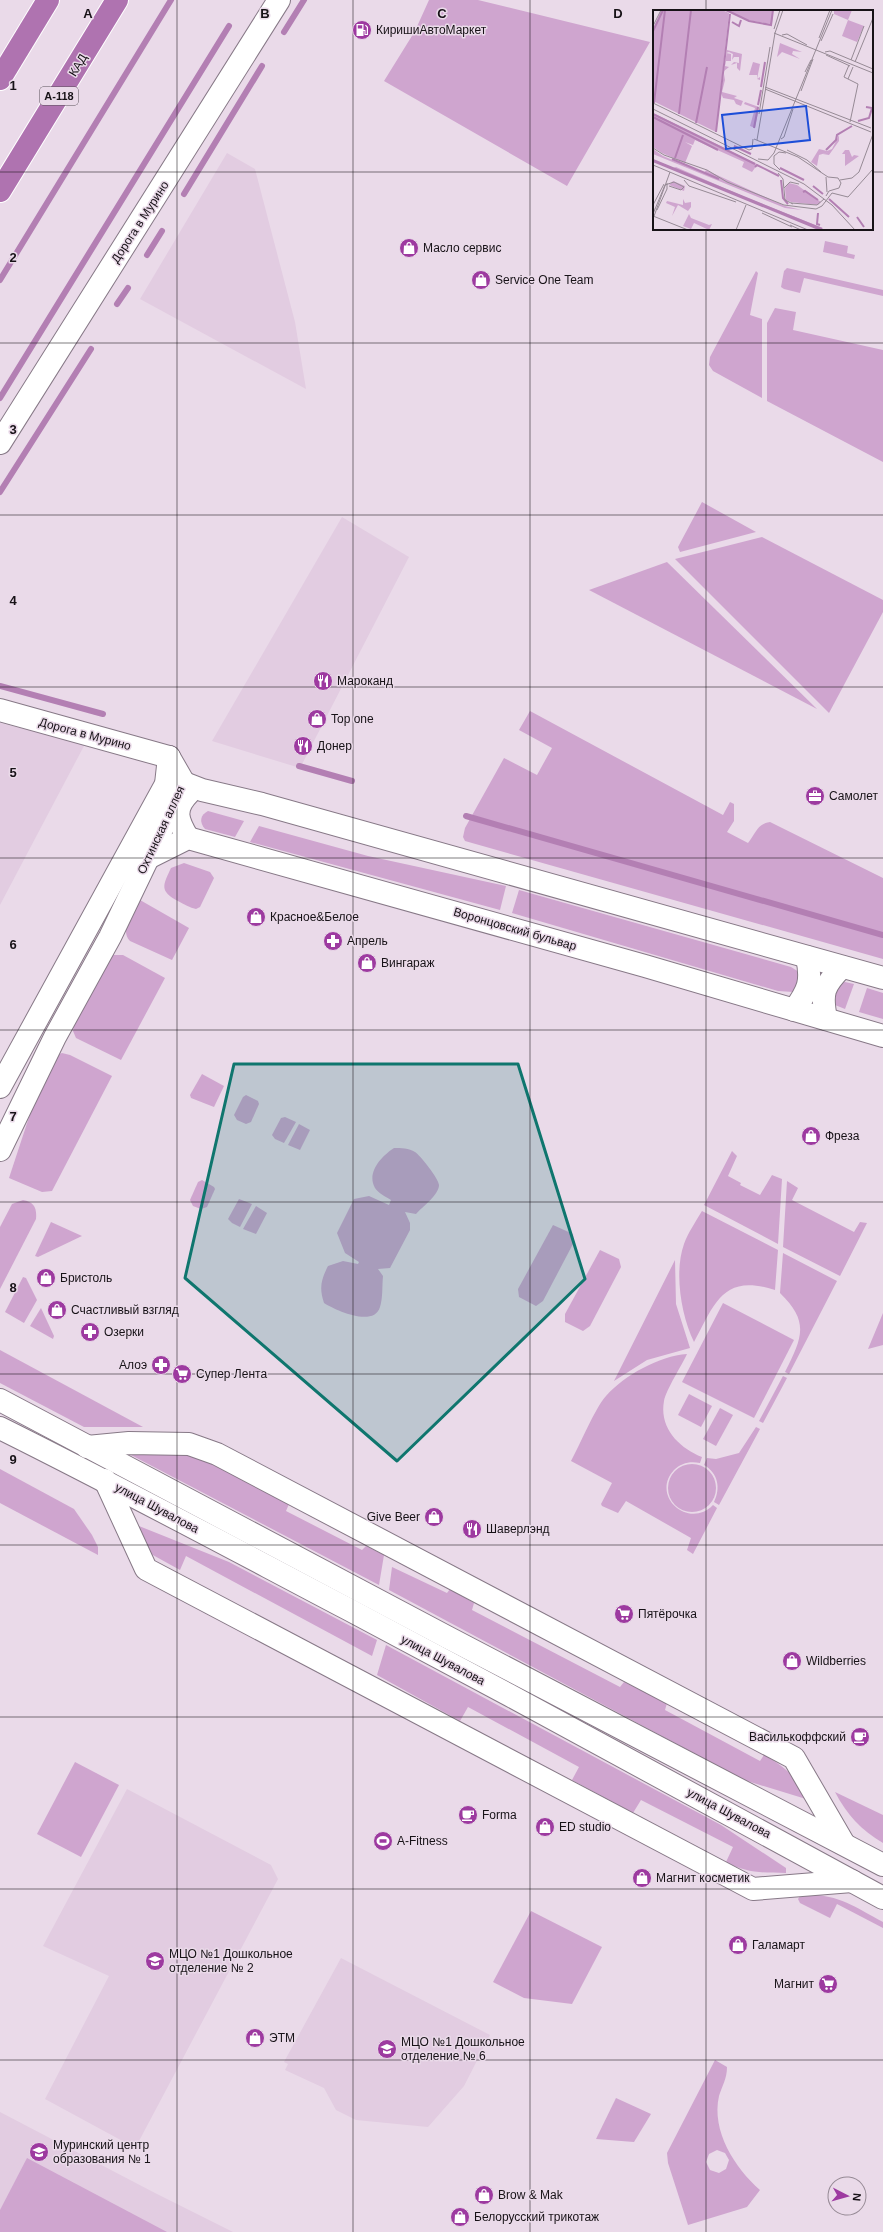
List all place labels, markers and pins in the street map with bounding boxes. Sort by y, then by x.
fuel station icon: КиришиАвтоМаркет [351,19,373,41]
place label: КиришиАвтоМаркет [376,23,487,37]
shop icon: Масло сервис [398,237,420,259]
place label: Масло сервис [423,241,501,255]
shop icon: Service One Team [470,269,492,291]
place label: Service One Team [495,273,594,287]
restaurant icon: Мароканд [312,670,334,692]
place label: Мароканд [337,674,393,688]
shop icon: Top one [306,708,328,730]
place label: Top one [331,712,374,726]
restaurant icon: Донер [292,735,314,757]
place label: Донер [317,739,352,753]
office icon: Самолет [804,785,826,807]
place label: Самолет [829,789,878,803]
shop icon: Красное&Белое [245,906,267,928]
place label: Красное&Белое [270,910,359,924]
pharmacy icon: Апрель [322,930,344,952]
place label: Апрель [347,934,388,948]
shop icon: Вингараж [356,952,378,974]
place label: Вингараж [381,956,435,970]
shop icon: Фреза [800,1125,822,1147]
place label: Фреза [825,1129,860,1143]
shop icon: Бристоль [35,1267,57,1289]
place label: Бристоль [60,1271,112,1285]
shop icon: Счастливый взгляд [46,1299,68,1321]
place label: Счастливый взгляд [71,1303,179,1317]
pharmacy icon: Озерки [79,1321,101,1343]
place label: Озерки [104,1325,144,1339]
pharmacy icon: Алоэ [150,1354,172,1376]
place label: Алоэ [119,1358,147,1372]
supermarket icon: Супер Лента [171,1363,193,1385]
place label: Супер Лента [196,1367,267,1381]
shop icon: Give Beer [423,1506,445,1528]
place label: Give Beer [367,1510,420,1524]
restaurant icon: Шаверлэнд [461,1518,483,1540]
place label: Шаверлэнд [486,1522,550,1536]
supermarket icon: Пятёрочка [613,1603,635,1625]
place label: Пятёрочка [638,1607,697,1621]
shop icon: Wildberries [781,1650,803,1672]
place label: Wildberries [806,1654,866,1668]
cafe icon: Василькоффский [849,1726,871,1748]
place label: Василькоффский [749,1730,846,1744]
cafe icon: Forma [457,1804,479,1826]
place label: Forma [482,1808,517,1822]
shop icon: ED studio [534,1816,556,1838]
place label: ED studio [559,1820,611,1834]
sports icon: A-Fitness [372,1830,394,1852]
place label: A-Fitness [397,1834,448,1848]
shop icon: Магнит косметик [631,1867,653,1889]
place label: Магнит косметик [656,1871,750,1885]
shop icon: Галамарт [727,1934,749,1956]
place label: Галамарт [752,1938,806,1952]
place label: МЦО №1 Дошкольное отделение № 2 [169,1947,293,1975]
school or university icon: МЦО №1 Дошкольное отделение № 2 [144,1950,166,1972]
supermarket icon: Магнит [817,1973,839,1995]
place label: Магнит [774,1977,814,1991]
shop icon: ЭТМ [244,2027,266,2049]
place label: ЭТМ [269,2031,295,2045]
place label: МЦО №1 Дошкольное отделение № 6 [401,2035,525,2063]
school or university icon: МЦО №1 Дошкольное отделение № 6 [376,2038,398,2060]
place label: Муринский центр образования № 1 [53,2138,151,2166]
school or university icon: Муринский центр образования № 1 [28,2141,50,2163]
shop icon: Brow & Mak [473,2184,495,2206]
place label: Brow & Mak [498,2188,564,2202]
shop icon: Белорусский трикотаж [449,2206,471,2228]
place label: Белорусский трикотаж [474,2210,599,2224]

